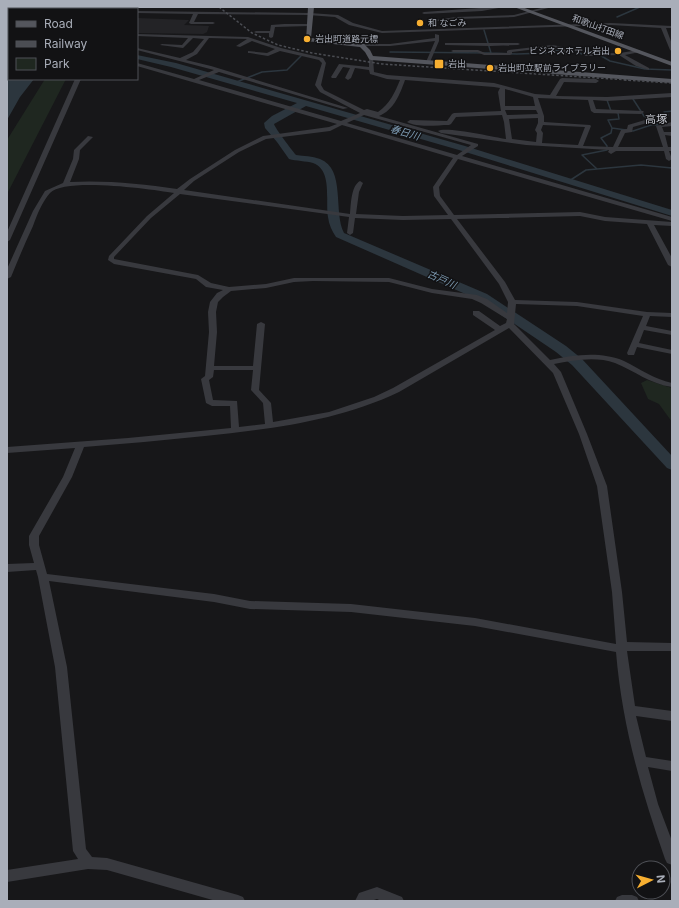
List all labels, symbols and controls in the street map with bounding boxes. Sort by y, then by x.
legend [8,8,138,80]
street label: 和歌山打田線 [571,12,626,41]
text: Road [44,16,73,31]
place label: 和 なごみ [428,17,467,28]
marker: 和 なごみ [415,18,425,28]
place label: 岩出町道路元標 [315,33,378,44]
marker: 岩出町道路元標 [302,34,312,44]
text: Railway [44,36,88,51]
place label: ビジネスホテル岩出 [529,45,610,56]
marker: ビジネスホテル岩出 [613,46,623,56]
text: Park [44,56,70,71]
marker: 岩出 [433,58,445,70]
place label: 岩出 [448,58,466,69]
place label: 岩出町立駅前ライブラリー [498,62,606,73]
marker: 岩出町立駅前ライブラリー [485,63,495,73]
district label: 高塚 [645,112,667,126]
water label: 春日川 [389,122,422,142]
water label: 古戸川 [426,267,459,291]
north arrow [631,860,671,900]
text: N [654,874,668,884]

